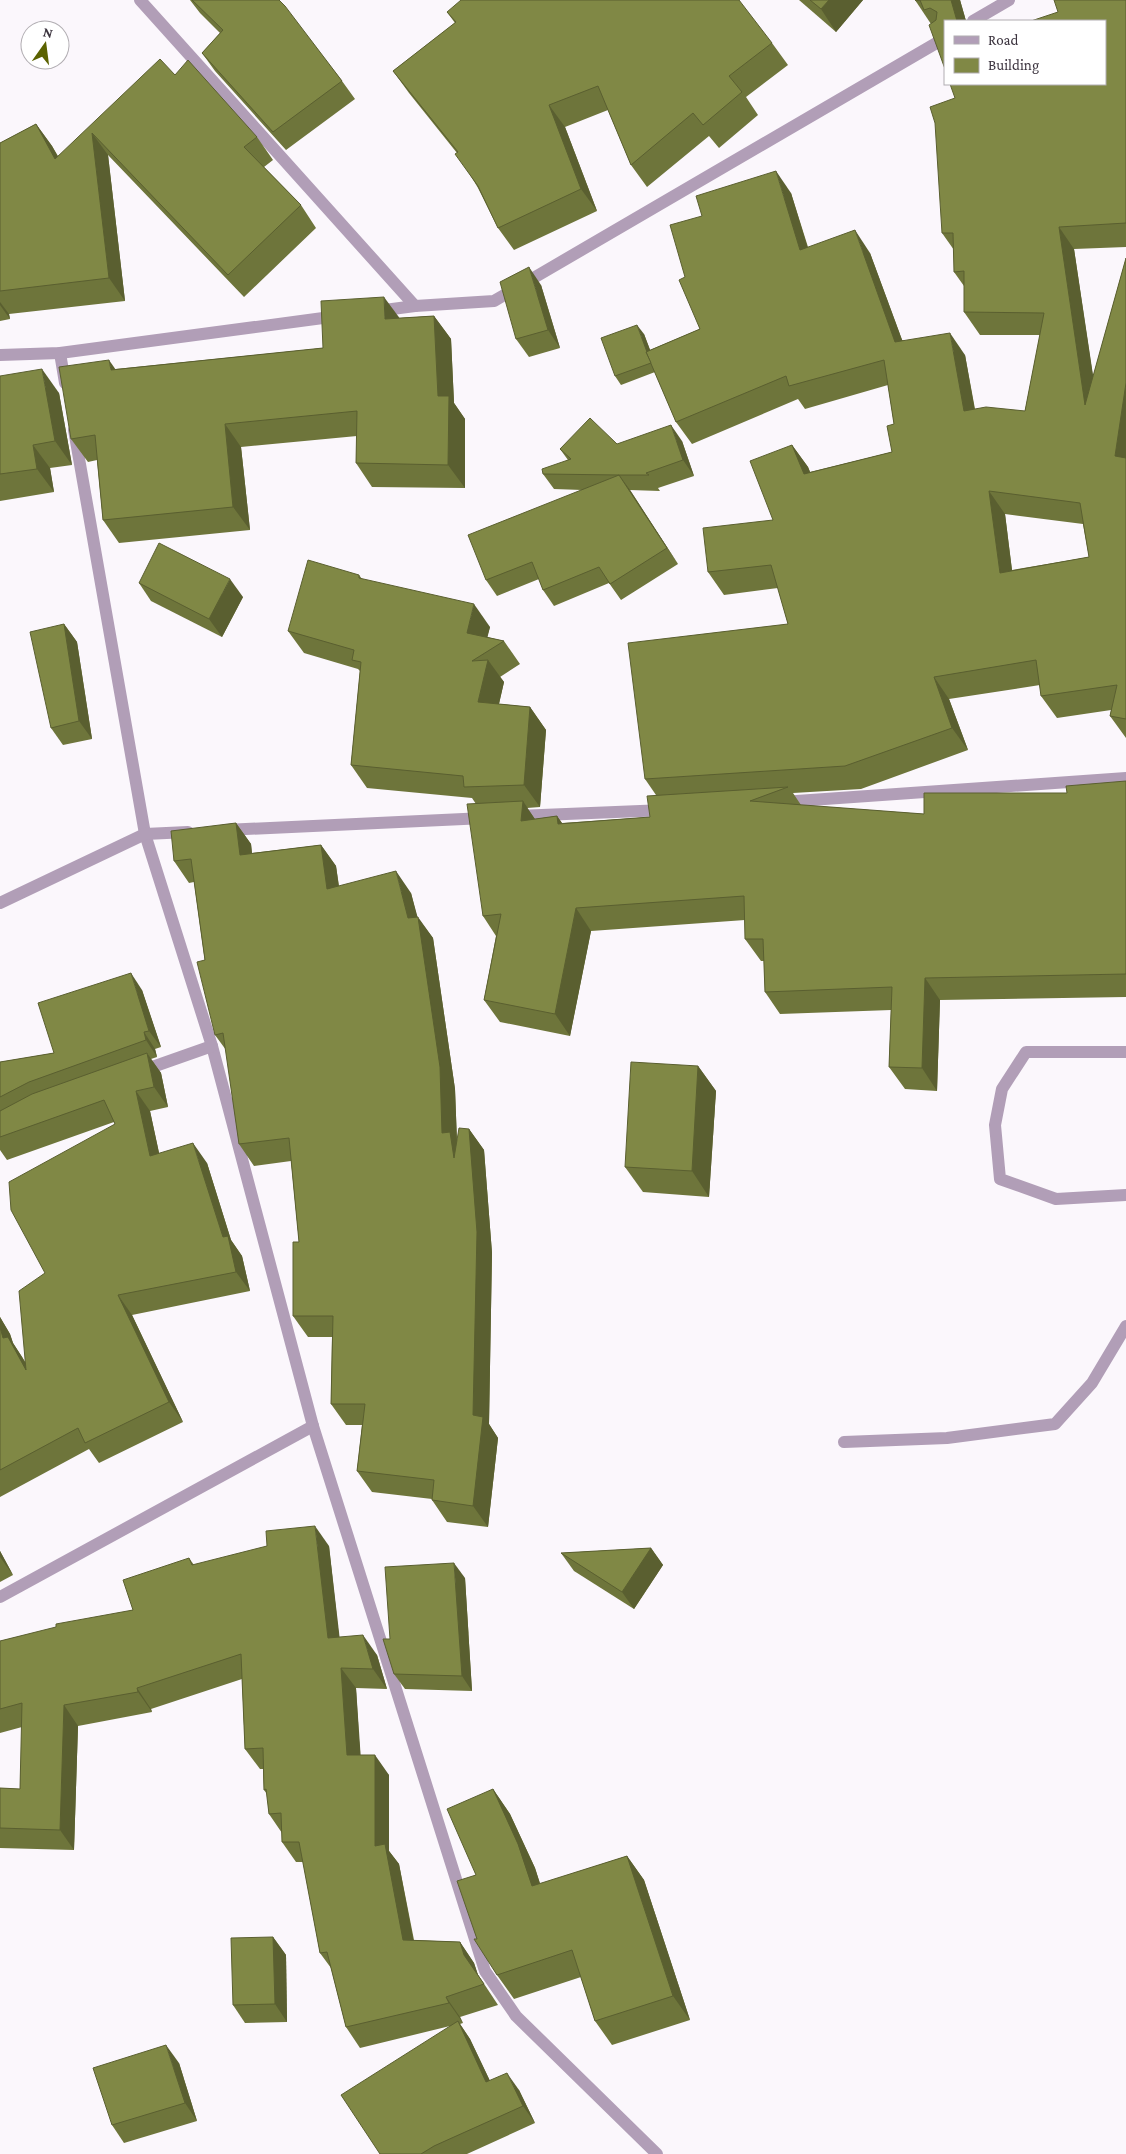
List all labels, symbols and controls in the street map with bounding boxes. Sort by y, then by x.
north arrow [20,20,70,70]
legend [944,20,1106,85]
text: N [42,23,55,41]
text: Road [988,32,1019,48]
text: Building [988,57,1039,74]

